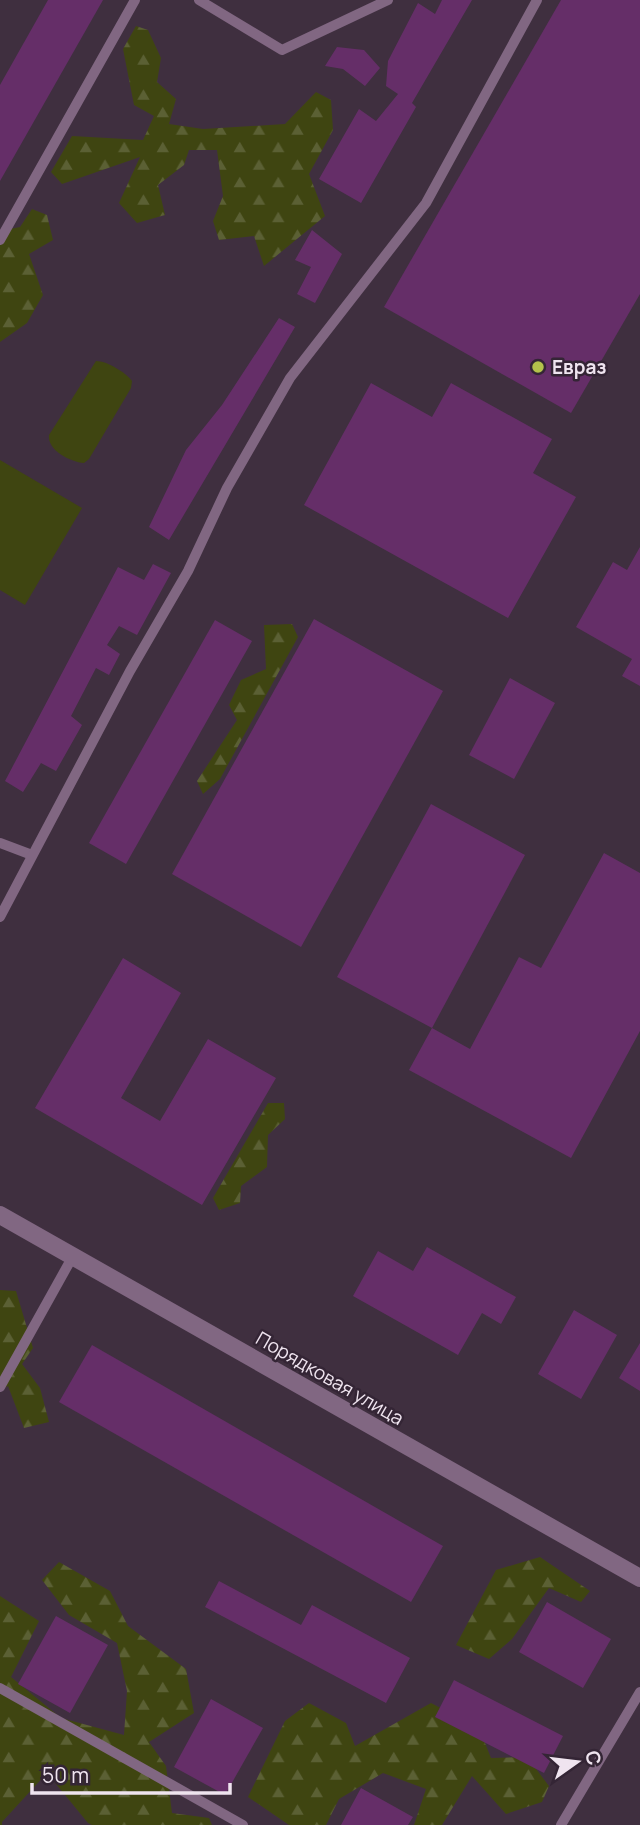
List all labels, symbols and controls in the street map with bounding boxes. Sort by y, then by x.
place label: Евраз [552,354,606,380]
marker: Евраз [530,359,546,375]
street label: Порядковая улица [251,1325,409,1431]
north arrow [542,1727,612,1797]
text: С [579,1748,608,1768]
scale bar [32,1752,229,1796]
text: 50 m [42,1761,89,1789]

